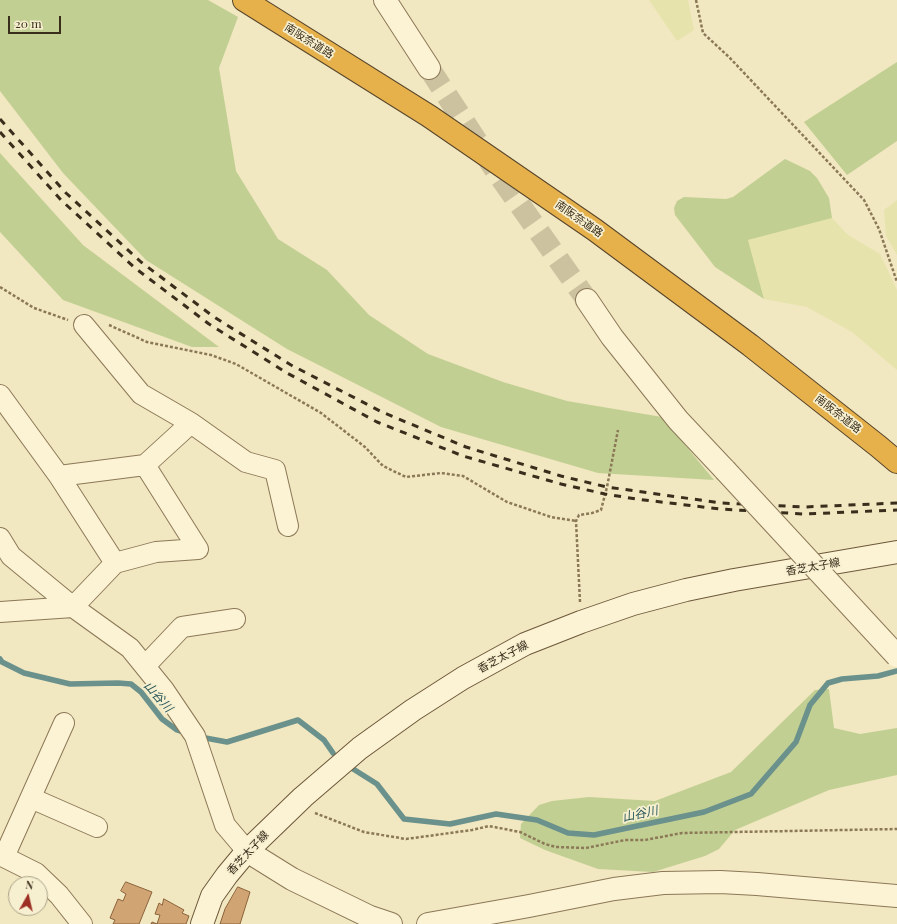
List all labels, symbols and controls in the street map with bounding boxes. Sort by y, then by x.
scale bar [10,8,63,34]
text: 20 m [15,15,42,31]
street label: 南阪奈道路 [282,21,336,61]
street label: 南阪奈道路 [553,198,605,240]
street label: 南阪奈道路 [812,392,864,436]
street label: 香芝太子線 [785,556,841,578]
street label: 香芝太子線 [476,638,530,676]
water label: 山谷川 [141,679,175,715]
water label: 山谷川 [621,803,659,825]
street label: 香芝太子線 [224,828,272,878]
north arrow [8,876,48,916]
text: N [25,877,35,893]

